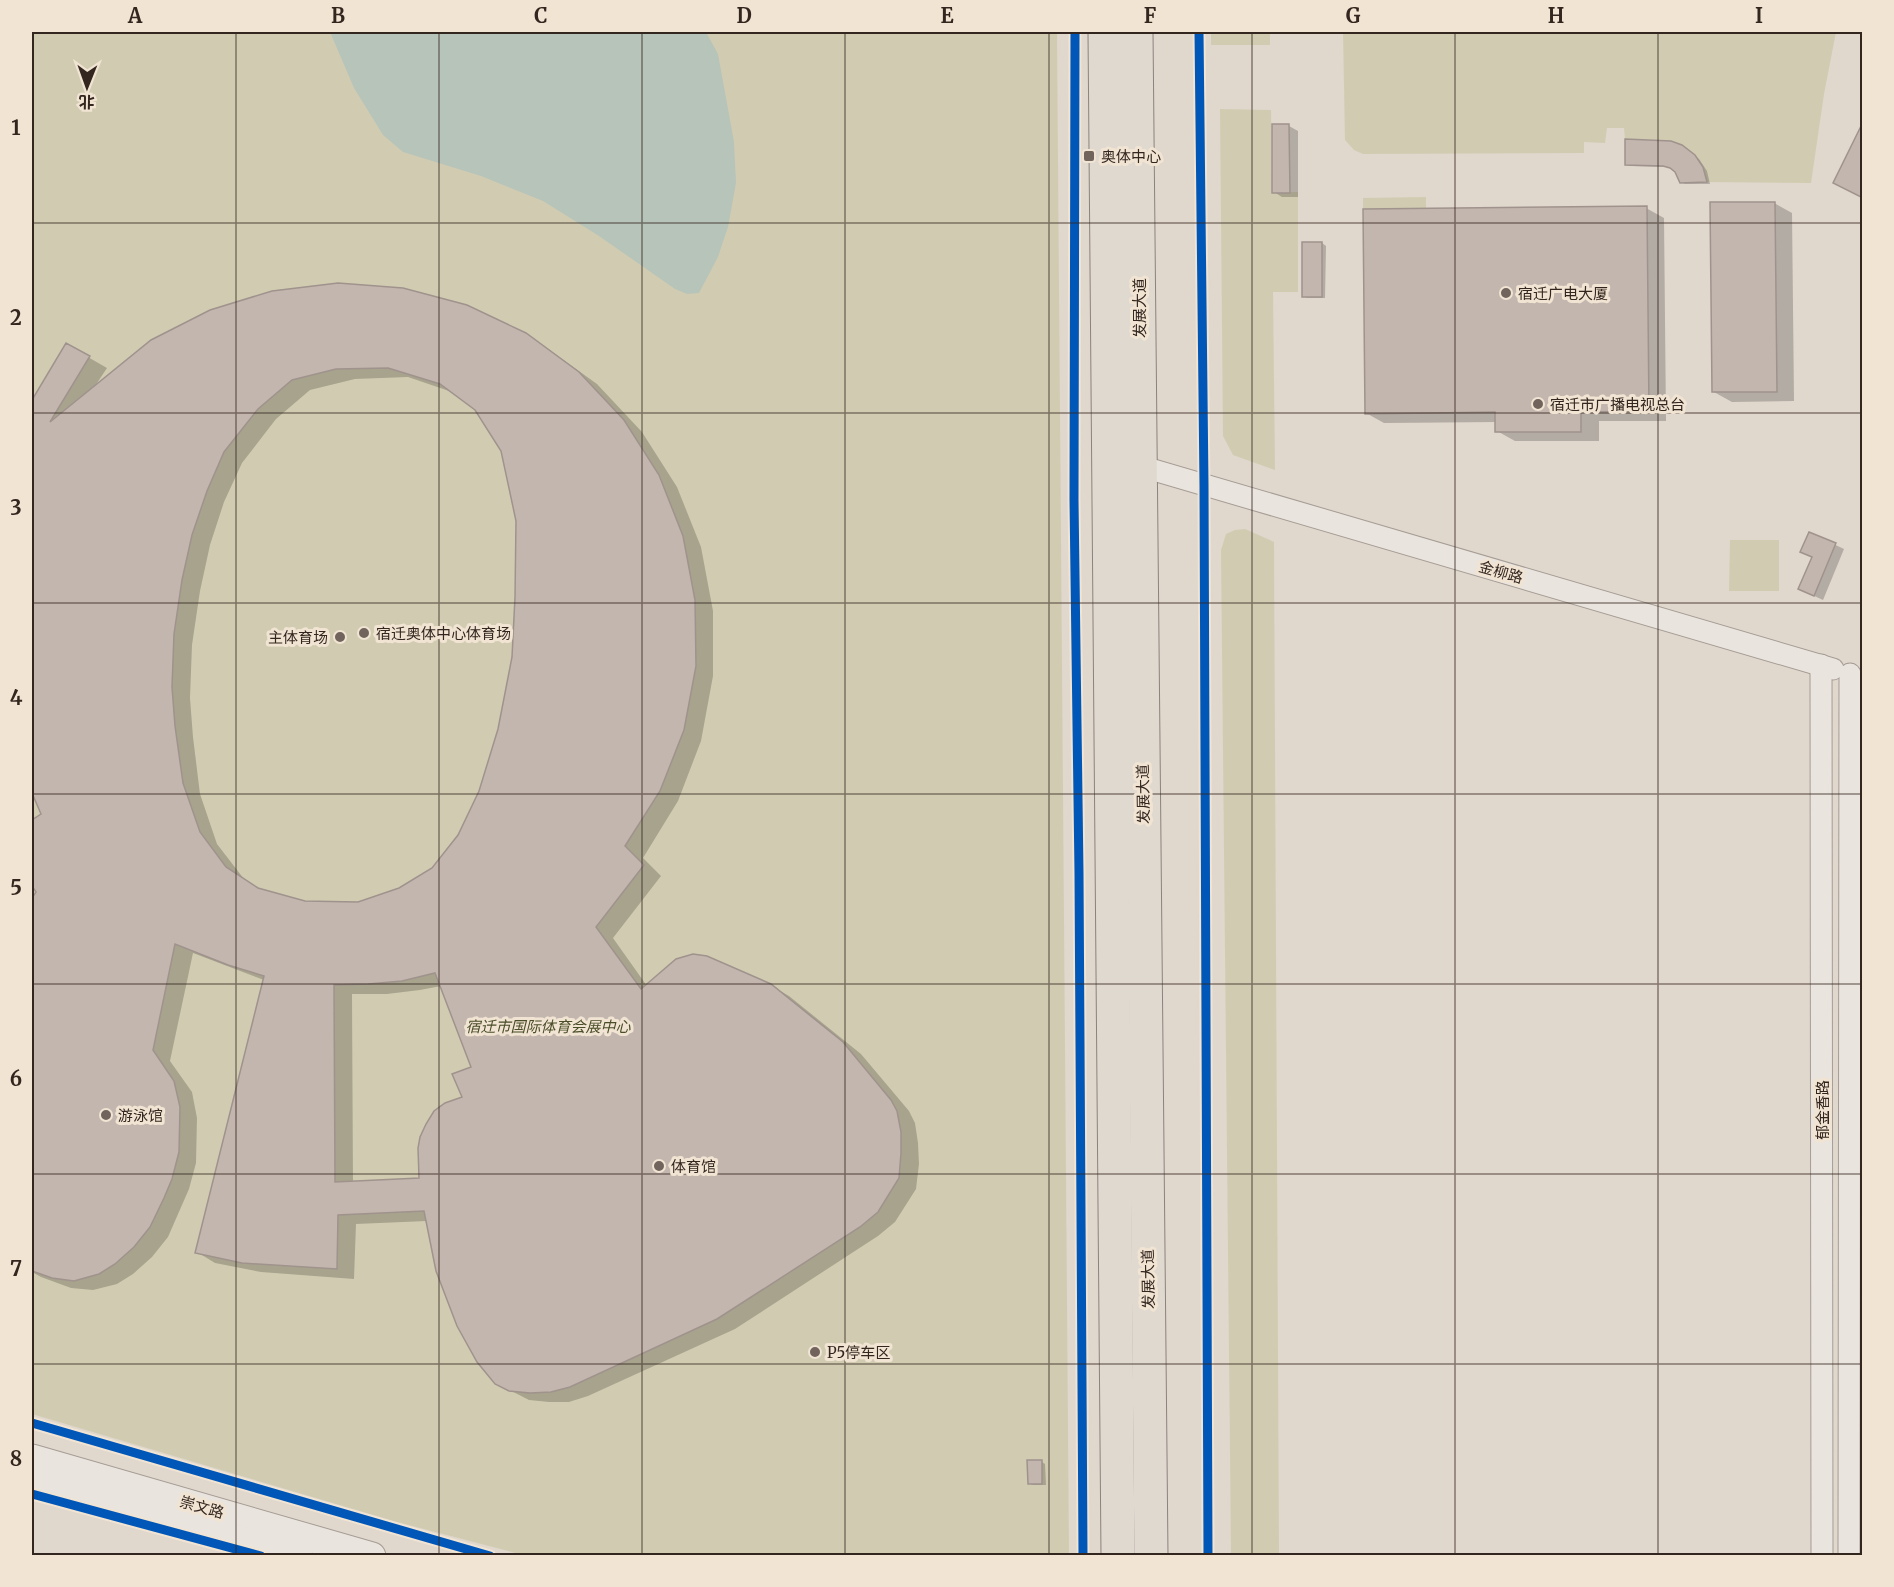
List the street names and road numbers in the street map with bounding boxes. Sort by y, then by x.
street label: 发展大道 [1130,278,1149,338]
street label: 金柳路 [1477,557,1525,587]
street label: 发展大道 [1133,764,1153,824]
street label: 郁金香路 [1813,1080,1832,1140]
street label: 发展大道 [1138,1249,1158,1309]
street label: 崇文路 [178,1492,226,1522]

